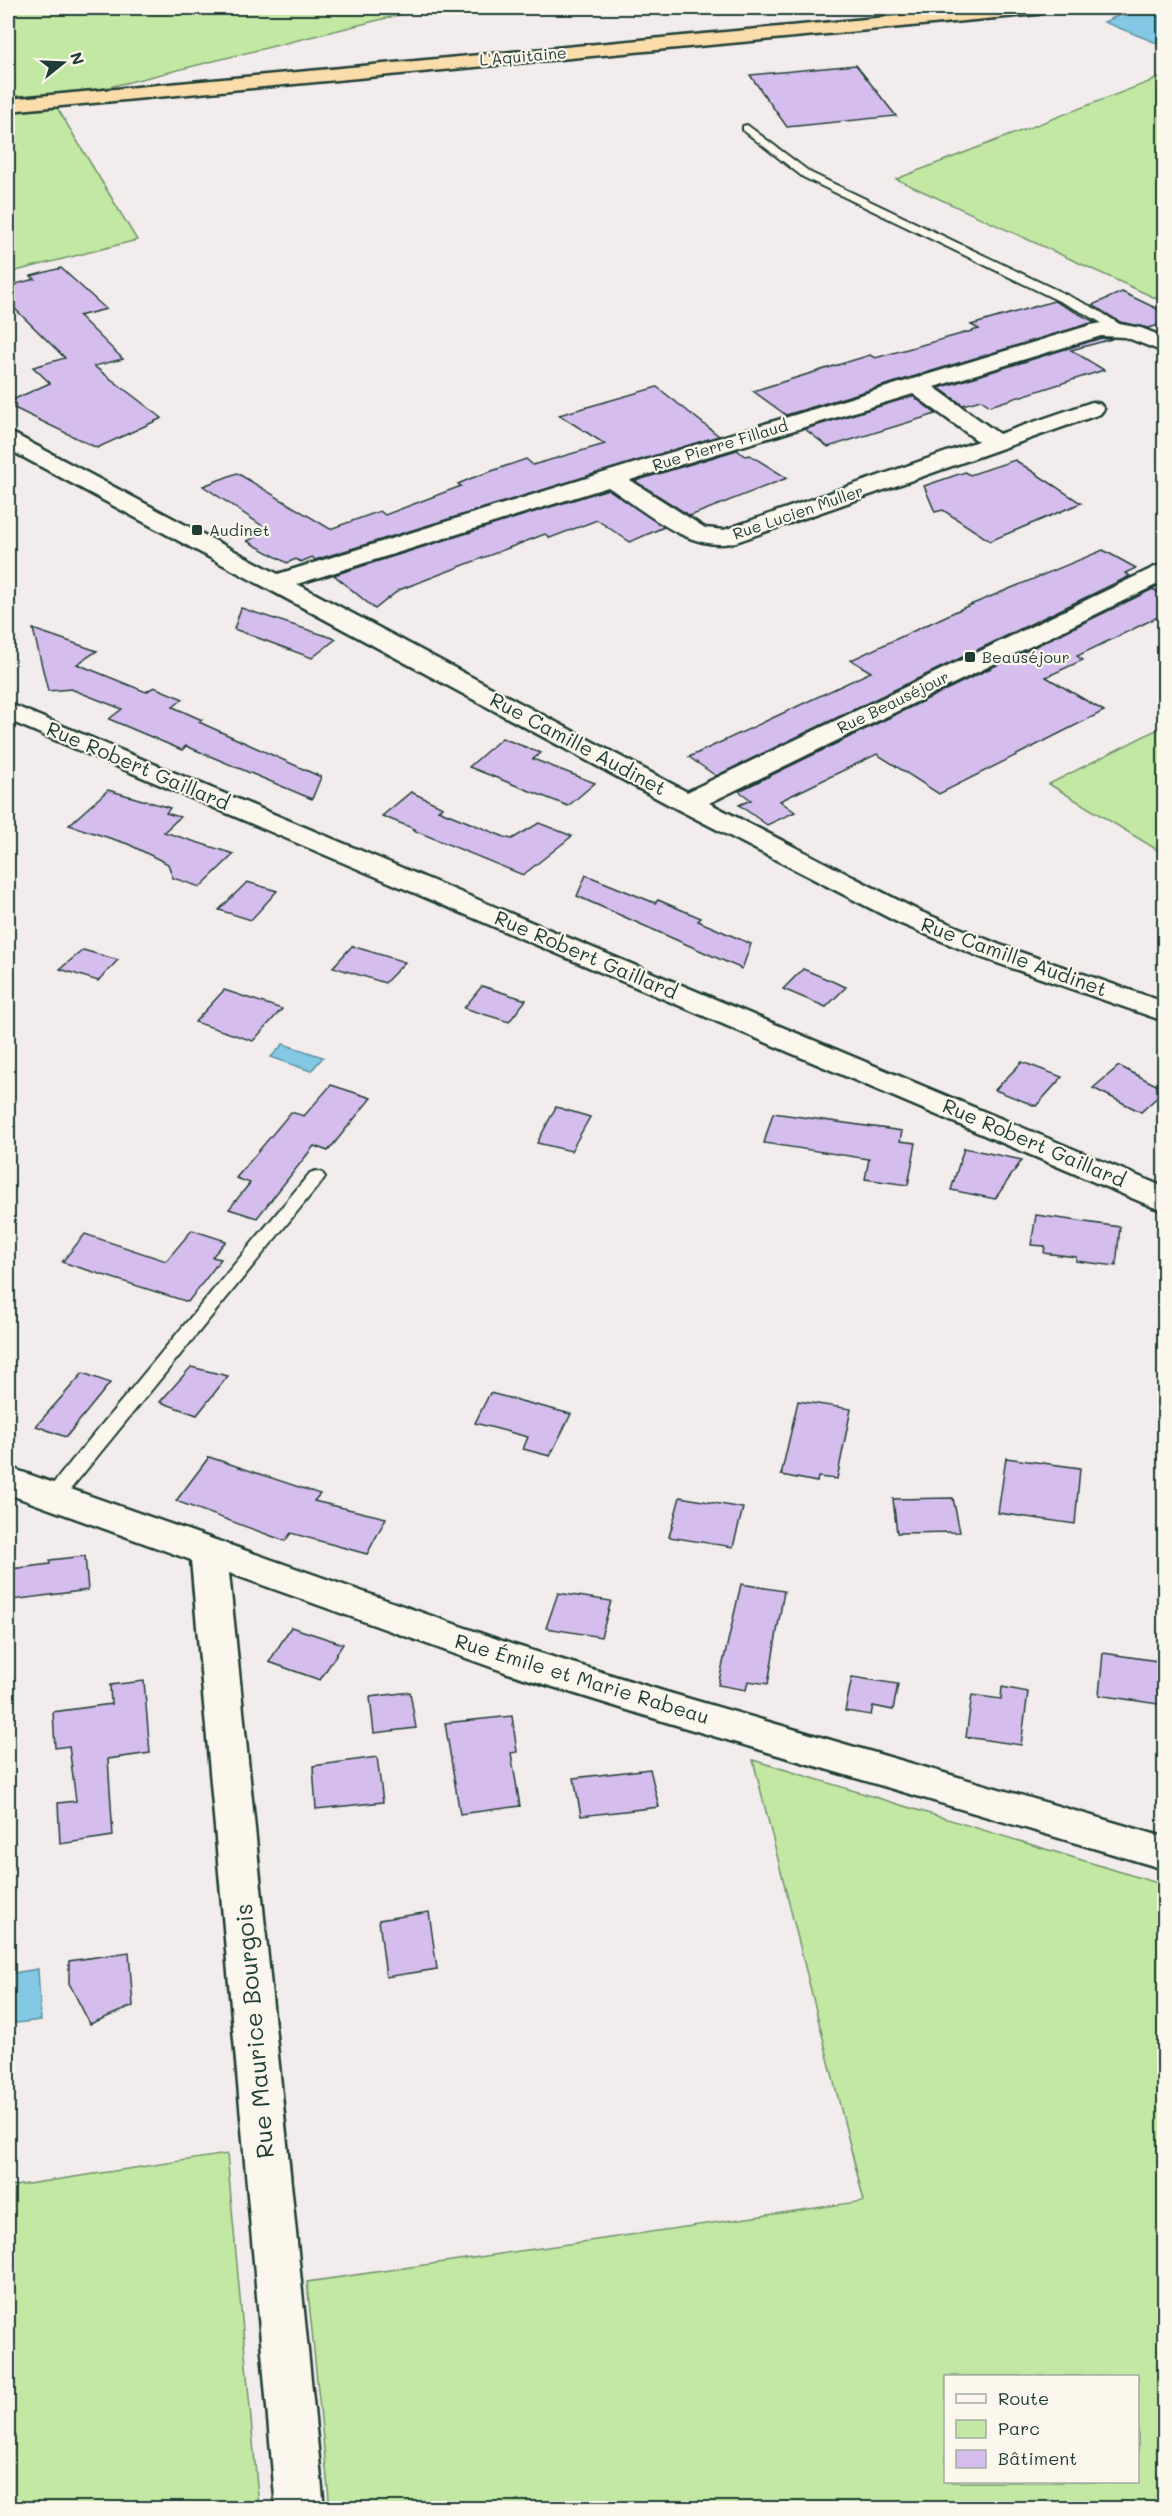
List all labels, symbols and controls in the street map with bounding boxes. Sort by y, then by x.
north arrow [33,33,93,93]
street label: L'Aquitaine [478,41,568,70]
text: N [66,49,90,67]
street label: Rue Pierre Fillaud [650,414,790,475]
street label: Rue Lucien Muller [730,479,866,544]
place label: Audinet [209,519,270,540]
marker: Audinet [190,523,204,537]
place label: Beauséjour [982,646,1070,667]
marker: Beauséjour [963,650,977,664]
street label: Rue Beauséjour [833,665,952,738]
street label: Rue Camille Audinet [486,686,671,801]
street label: Rue Robert Gaillard [43,715,234,815]
street label: Rue Robert Gaillard [491,904,682,1004]
street label: Rue Camille Audinet [918,910,1111,1002]
street label: Rue Robert Gaillard [939,1092,1130,1192]
street label: Rue Émile et Marie Rabeau [452,1627,713,1729]
street label: Rue Maurice Bourgois [227,1902,280,2160]
legend [944,2375,1139,2483]
text: Route [998,2386,1049,2410]
text: Parc [998,2416,1040,2440]
text: Bâtiment [998,2446,1077,2470]

